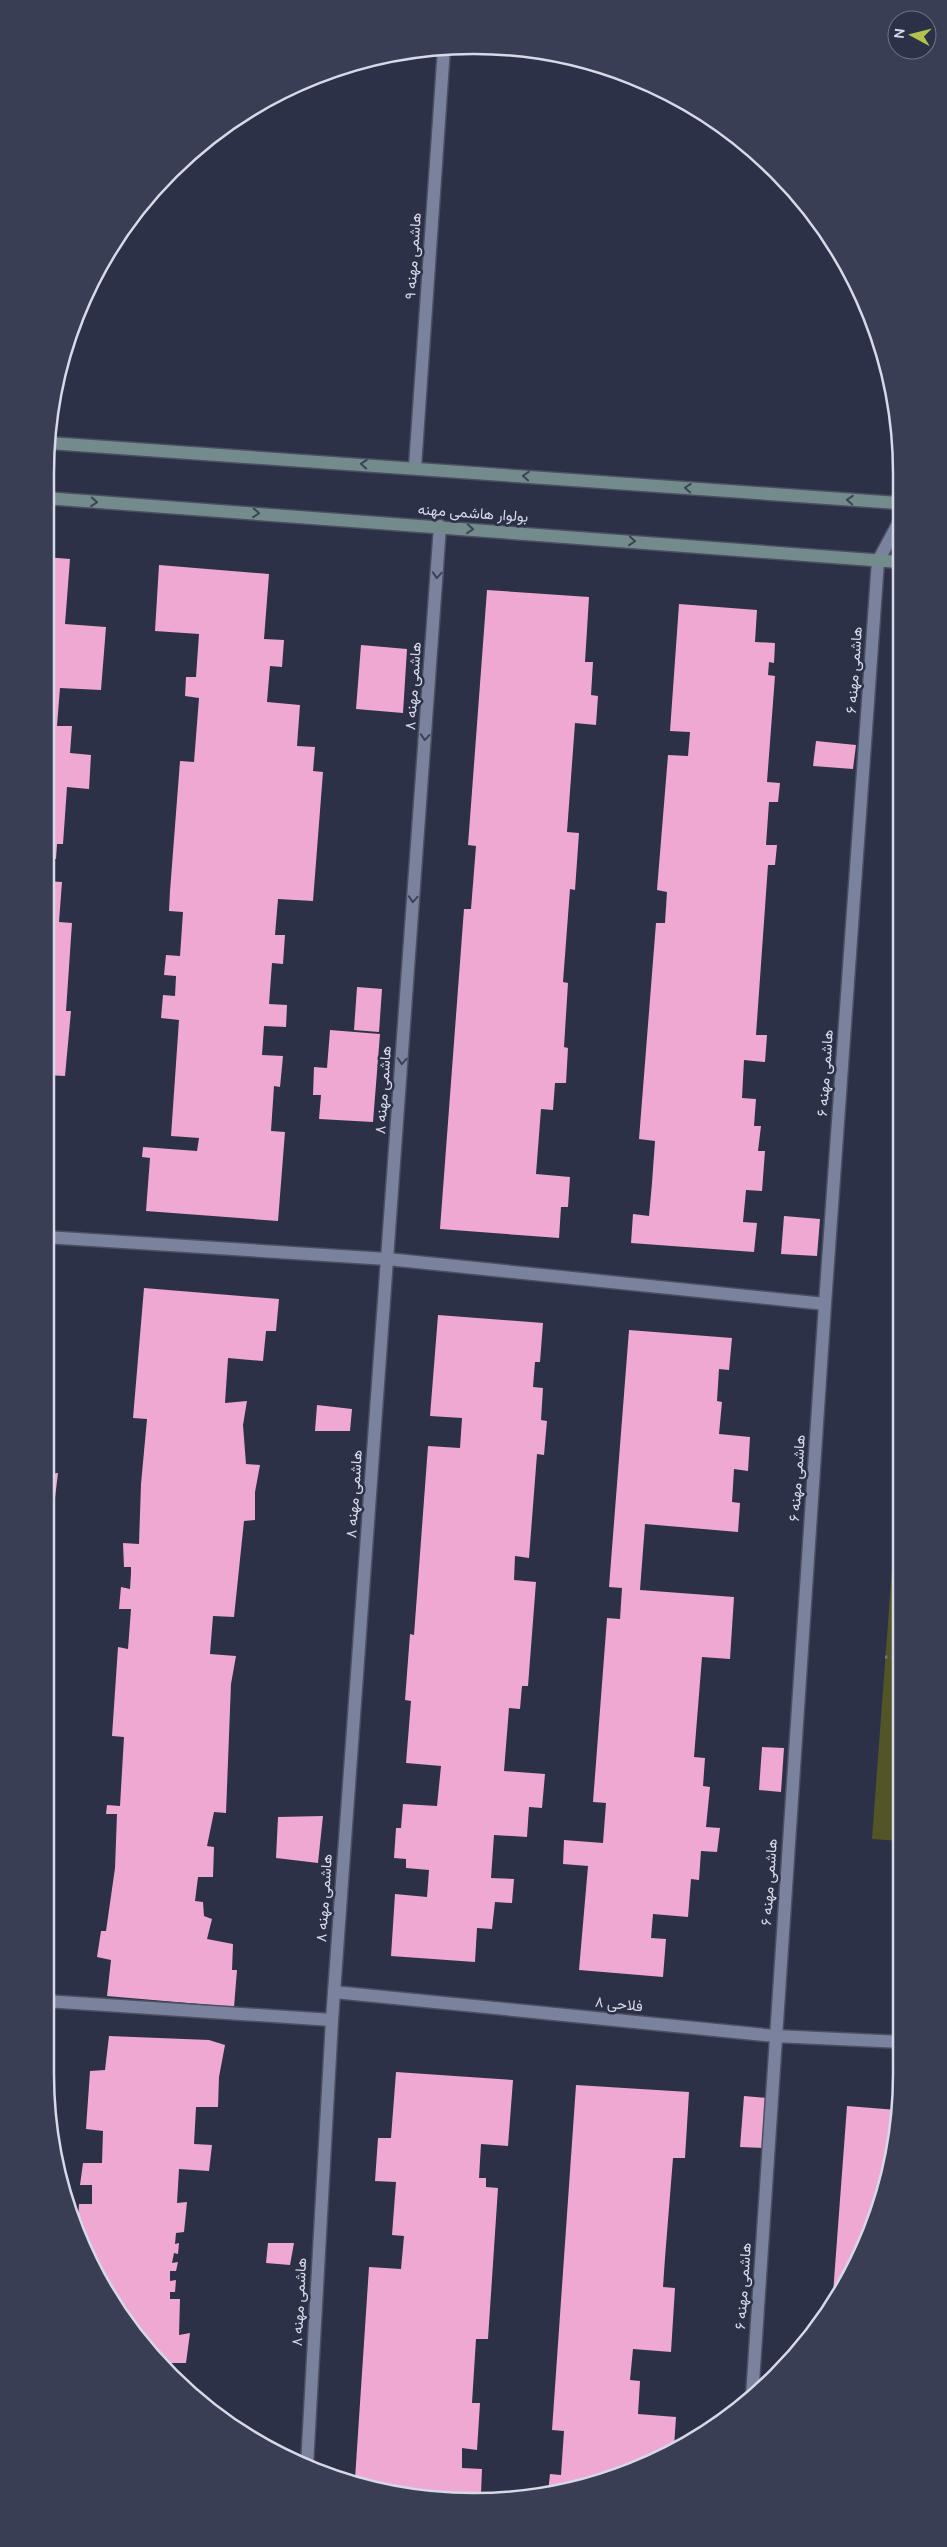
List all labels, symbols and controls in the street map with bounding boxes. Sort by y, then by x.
north arrow [887,10,937,60]
text: N [891,27,908,40]
street label: هاشمی مهنه ۹ [401,212,426,300]
one-way arrow [359,458,367,469]
one-way arrow [521,470,529,481]
one-way arrow [684,482,692,493]
one-way arrow [846,494,854,505]
one-way arrow [90,496,98,507]
street label: بولوار هاشمی مهنه [417,500,529,527]
one-way arrow [252,508,260,519]
one-way arrow [466,523,474,534]
one-way arrow [628,536,636,547]
one-way arrow [432,571,443,579]
street label: هاشمی مهنه ۶ [842,626,867,714]
street label: هاشمی مهنه ۸ [401,641,426,731]
one-way arrow [420,733,431,741]
one-way arrow [408,895,419,903]
street label: هاشمی مهنه ۶ [813,1029,838,1117]
street label: هاشمی مهنه ۸ [371,1045,396,1135]
one-way arrow [396,1057,407,1065]
street label: هاشمی مهنه ۶ [785,1434,810,1522]
street label: هاشمی مهنه ۸ [342,1449,367,1539]
street label: هاشمی مهنه ۶ [757,1838,782,1926]
street label: هاشمی مهنه ۸ [312,1853,337,1943]
street label: فلاحی ۸ [594,1993,644,2016]
street label: هاشمی مهنه ۶ [731,2242,756,2330]
street label: هاشمی مهنه ۸ [288,2257,311,2347]

